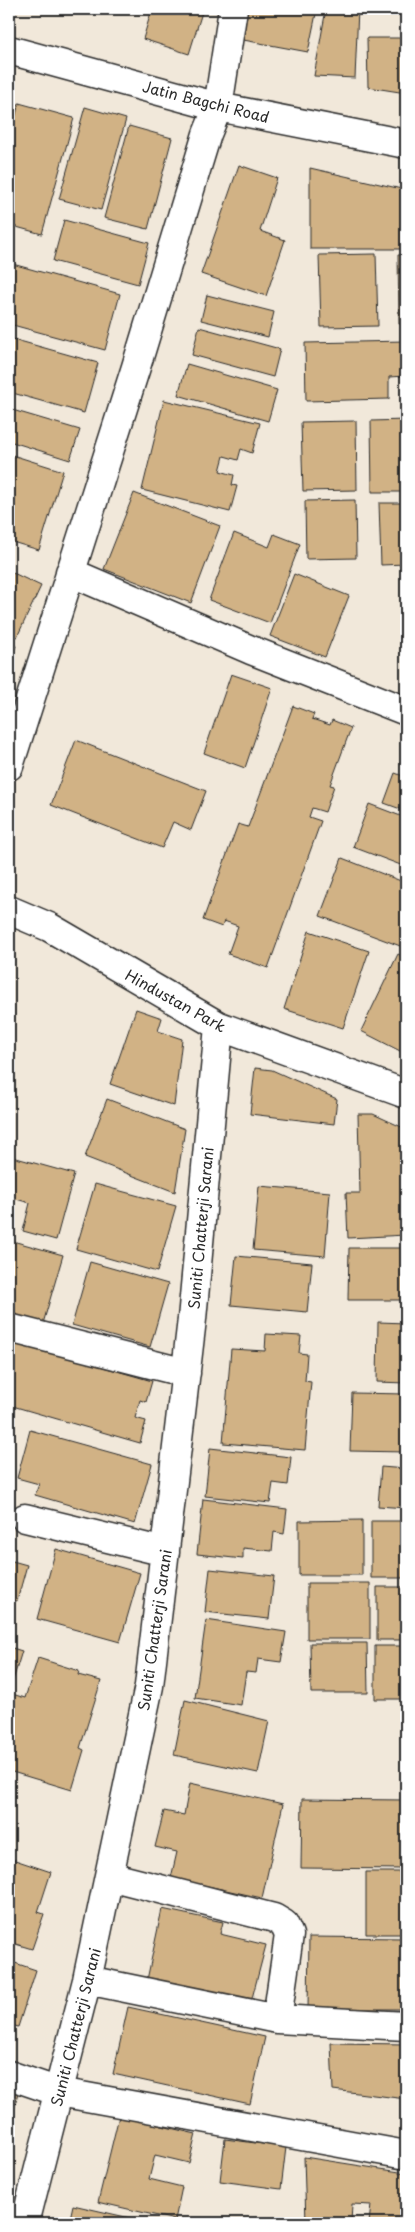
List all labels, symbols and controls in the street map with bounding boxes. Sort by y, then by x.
street label: Jatin Bagchi Road [140,74,272,128]
street label: Hindustan Park [121,963,231,1037]
street label: Suniti Chatterji Sarani [181,1146,219,1310]
street label: Suniti Chatterji Sarani [131,1548,177,1712]
street label: Suniti Chatterji Sarani [44,1945,106,2109]

